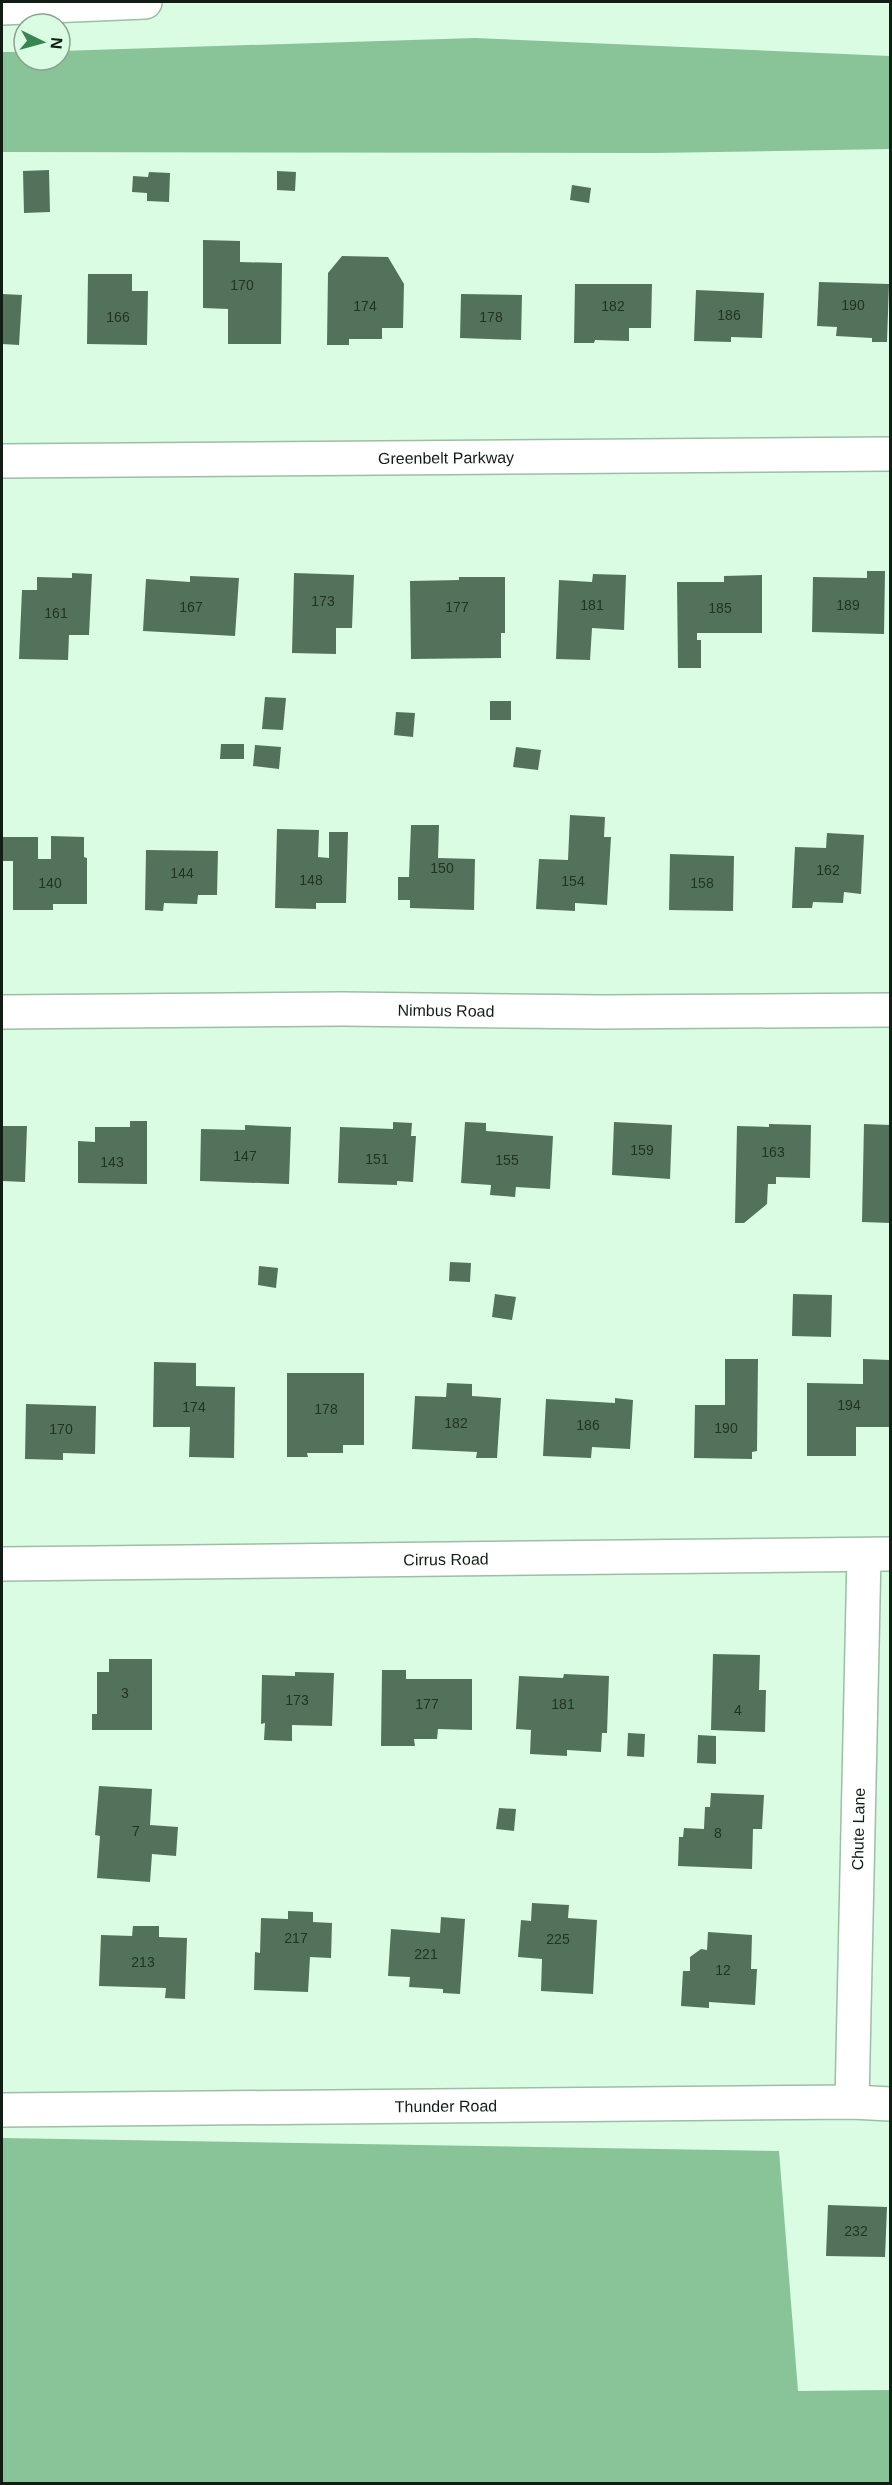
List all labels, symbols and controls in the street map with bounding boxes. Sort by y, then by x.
north arrow [12,12,72,72]
text: N [47,37,65,50]
house number: 170 [230,277,254,293]
house number: 190 [841,297,865,313]
house number: 174 [353,298,377,314]
house number: 182 [601,298,625,314]
house number: 186 [717,307,741,323]
house number: 166 [106,309,130,325]
house number: 178 [479,309,503,325]
street label: Greenbelt Parkway [378,448,514,467]
house number: 173 [311,593,335,609]
house number: 181 [580,597,604,613]
house number: 189 [836,597,860,613]
house number: 167 [179,599,203,615]
house number: 177 [445,599,469,615]
house number: 185 [708,600,732,616]
house number: 161 [44,605,68,621]
house number: 150 [430,860,454,876]
house number: 162 [816,862,840,878]
house number: 144 [170,865,194,881]
house number: 148 [299,872,323,888]
house number: 154 [561,873,585,889]
house number: 140 [38,875,62,891]
house number: 158 [690,875,714,891]
street label: Nimbus Road [397,1001,495,1019]
house number: 159 [630,1142,654,1158]
house number: 163 [761,1144,785,1160]
house number: 147 [233,1148,257,1164]
house number: 151 [365,1151,389,1167]
house number: 155 [495,1152,519,1168]
house number: 143 [100,1154,124,1170]
house number: 194 [837,1397,861,1413]
house number: 174 [182,1399,206,1415]
house number: 178 [314,1401,338,1417]
house number: 182 [444,1415,468,1431]
house number: 186 [576,1417,600,1433]
house number: 190 [714,1420,738,1436]
house number: 170 [49,1421,73,1437]
street label: Cirrus Road [403,1550,489,1568]
house number: 3 [121,1685,129,1701]
house number: 173 [285,1692,309,1708]
house number: 177 [415,1696,439,1712]
house number: 181 [551,1696,575,1712]
house number: 4 [734,1702,742,1718]
street label: Chute Lane [849,1787,867,1871]
house number: 7 [132,1823,140,1839]
house number: 8 [714,1825,722,1841]
house number: 217 [284,1930,308,1946]
house number: 225 [546,1931,570,1947]
house number: 221 [414,1946,438,1962]
house number: 213 [131,1954,155,1970]
house number: 12 [715,1962,731,1978]
street label: Thunder Road [395,2097,497,2115]
house number: 232 [844,2223,868,2239]

